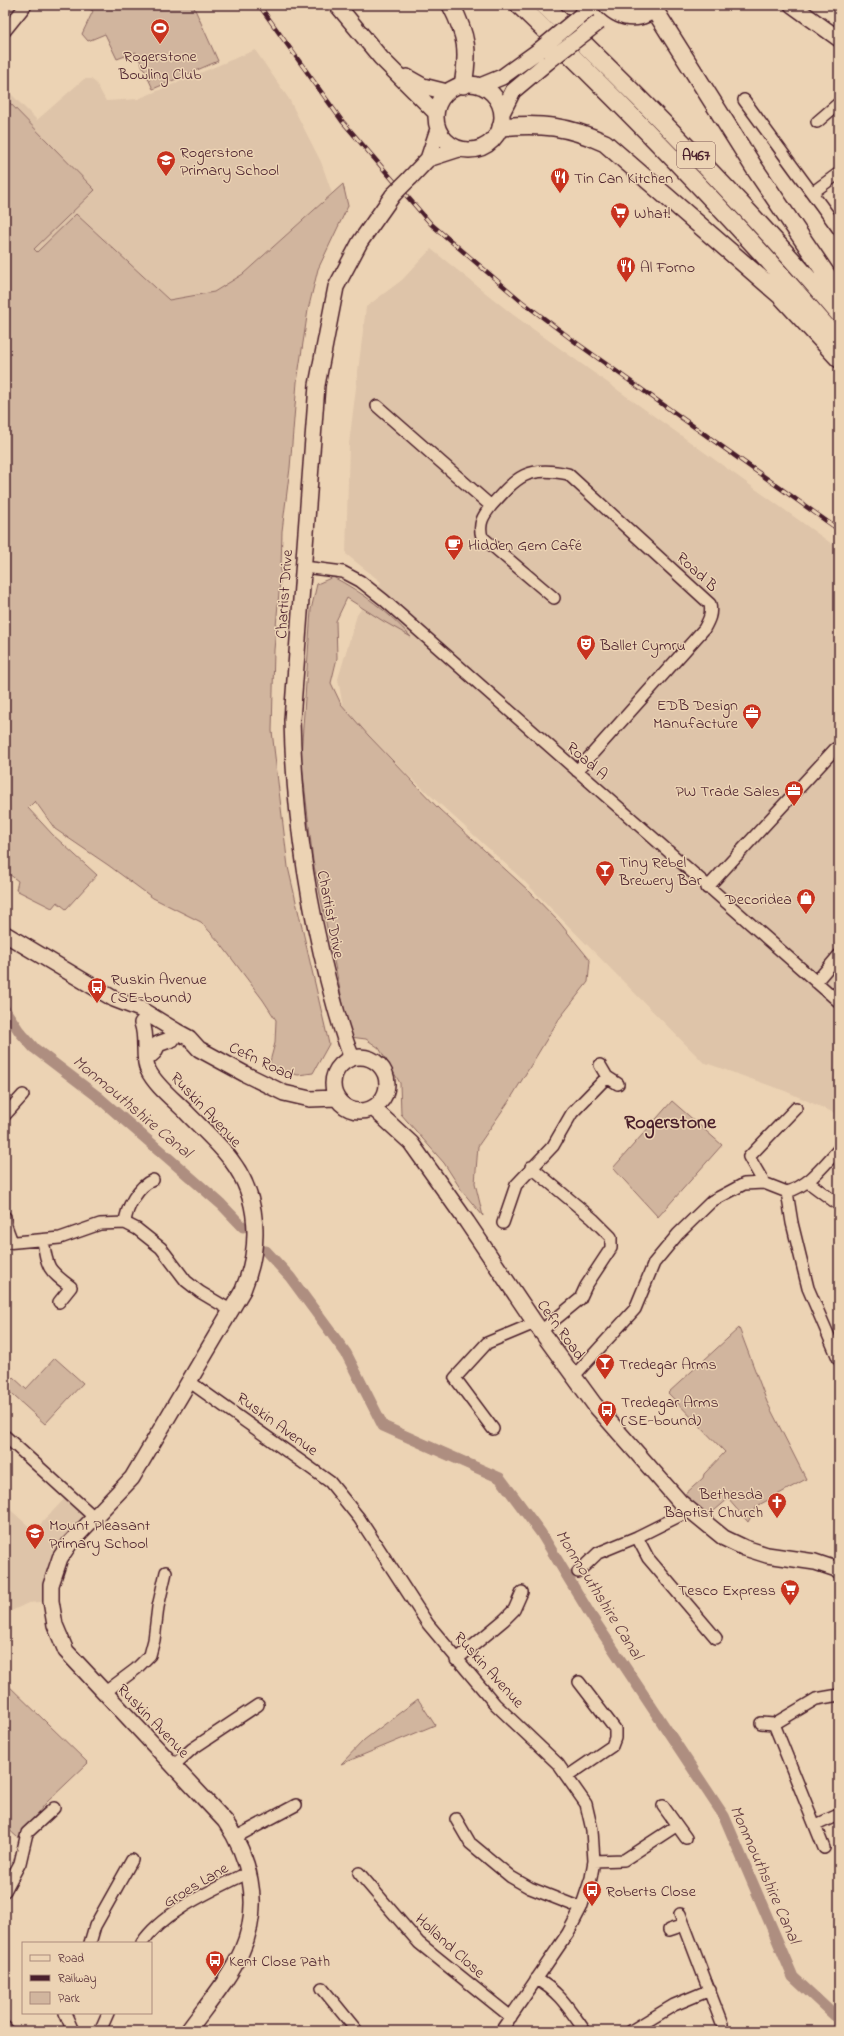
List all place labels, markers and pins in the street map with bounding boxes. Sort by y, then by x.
sports icon: Rogerstone Bowling Club [149,17,171,45]
place label: Rogerstone Bowling Club [118,45,202,87]
place label: Rogerstone Primary School [180,141,279,183]
school or university icon: Rogerstone Primary School [155,149,177,177]
restaurant icon: Tin Can Kitchen [549,166,571,194]
place label: Tin Can Kitchen [574,167,673,191]
supermarket icon: What! [609,201,631,229]
place label: What! [634,202,671,226]
restaurant icon: Al Forno [615,255,637,283]
place label: Al Forno [640,256,695,280]
cafe icon: Hidden Gem Café [443,533,465,561]
place label: Hidden Gem Café [468,534,583,558]
theatre icon: Ballet Cymru [575,633,597,661]
place label: Ballet Cymru [599,634,686,658]
place label: EDB Design Manufacture [653,694,739,736]
office icon: EDB Design Manufacture [741,702,763,730]
office icon: PW Trade Sales [783,779,805,807]
place label: PW Trade Sales [675,780,780,804]
place label: Tiny Rebel Brewery Bar [618,851,702,893]
bar icon: Tiny Rebel Brewery Bar [594,859,616,887]
shop icon: Decoridea [795,887,817,915]
place label: Decoridea [724,888,792,912]
place label: Ruskin Avenue (SE-bound) [111,968,208,1010]
bus stop icon: Ruskin Avenue (SE-bound) [86,976,108,1004]
bar icon: Tredegar Arms [594,1352,616,1380]
place label: Tredegar Arms [619,1353,717,1377]
place label: Tredegar Arms (SE-bound) [621,1391,719,1433]
bus stop icon: Tredegar Arms (SE-bound) [596,1399,618,1427]
place label: Bethesda Baptist Church [663,1483,763,1525]
church icon: Bethesda Baptist Church [766,1491,788,1519]
place label: Mount Pleasant Primary School [49,1514,151,1556]
school or university icon: Mount Pleasant Primary School [24,1522,46,1550]
supermarket icon: Tesco Express [779,1578,801,1606]
place label: Tesco Express [678,1579,776,1603]
bus stop icon: Roberts Close [581,1879,603,1907]
place label: Roberts Close [606,1880,697,1904]
bus stop icon: Kent Close Path [204,1949,226,1977]
place label: Kent Close Path [229,1950,330,1974]

